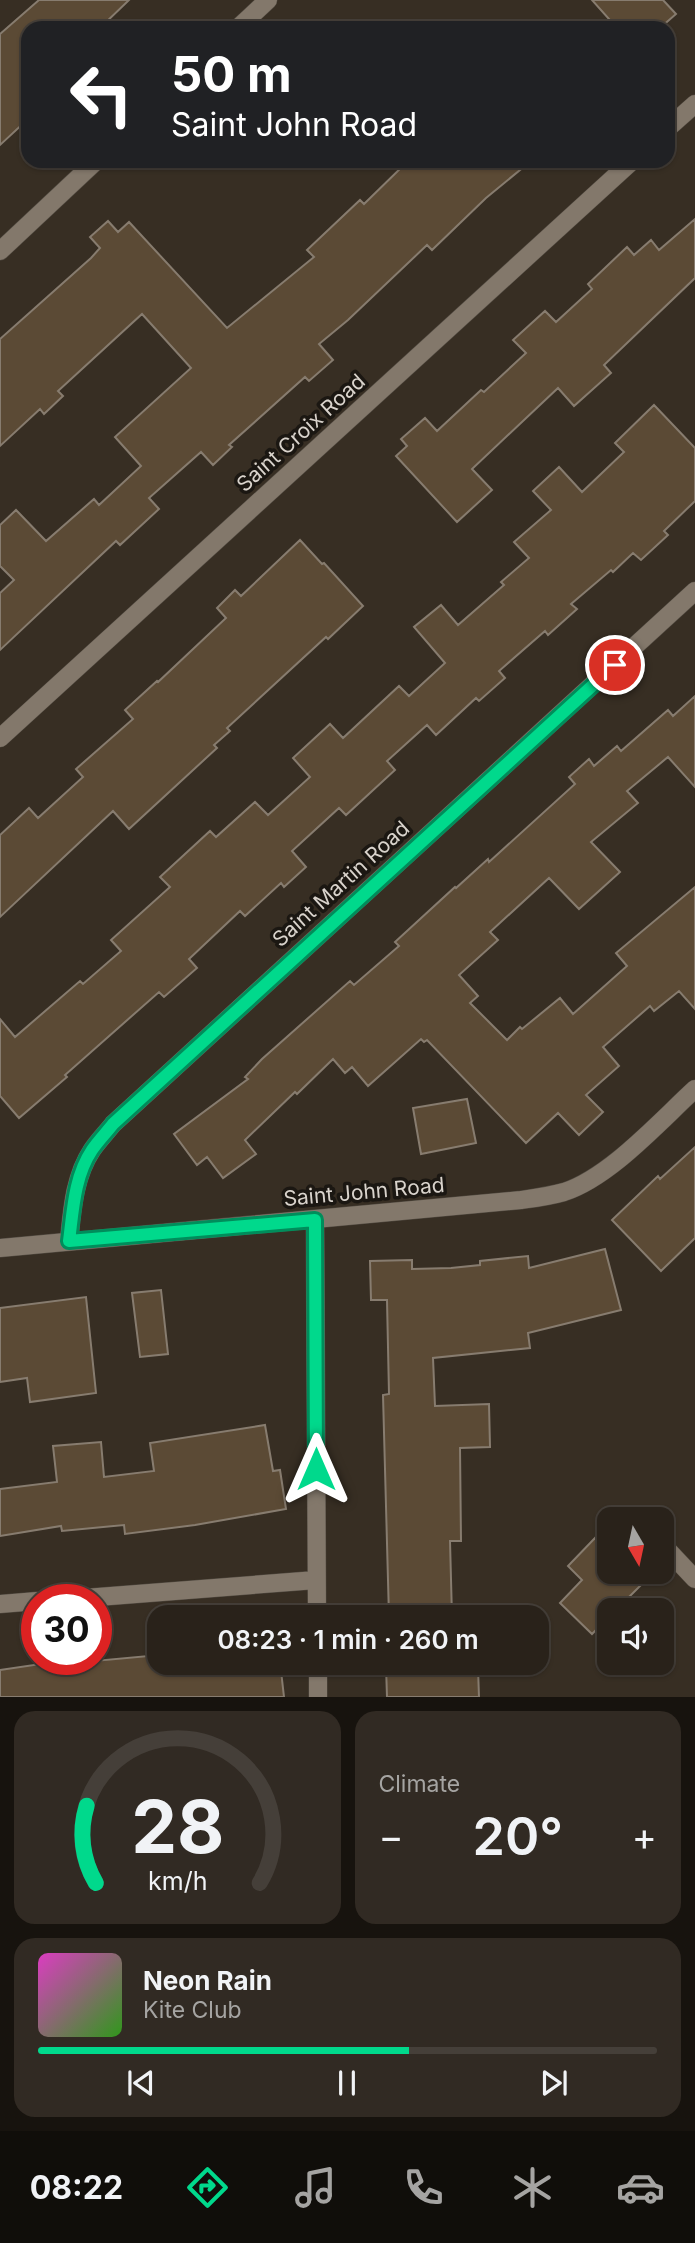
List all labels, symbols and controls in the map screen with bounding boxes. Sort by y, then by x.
text: 50 m [171,45,292,104]
icon: left [56,49,147,140]
text: Saint John Road [171,105,417,144]
street label: Saint Croix Road [231,368,370,497]
pin [585,635,645,695]
icon: arrive [596,646,634,684]
street label: Saint Martin Road [267,816,414,952]
street label: Saint John Road [282,1172,445,1211]
position arrow [279,1432,353,1506]
north arrow [597,1507,674,1584]
map controls [597,1507,674,1675]
speed limit sign: 30 [21,1584,112,1675]
button: sound [597,1598,674,1675]
text: 08:23 · 1 min · 260 m [217,1624,479,1655]
text: Climate [379,1770,460,1798]
text: 28 [131,1783,224,1872]
text: 20° [472,1805,563,1868]
text: − [379,1813,404,1859]
text: + [632,1813,657,1859]
text: km/h [148,1866,207,1896]
text: Neon Rain [143,1965,272,1996]
text: Kite Club [143,1996,242,2024]
icon: previous [122,2064,160,2102]
icon: pause [328,2064,366,2102]
icon: next [535,2064,573,2102]
icon: directions [183,2163,232,2212]
icon: music [291,2163,340,2212]
icon: phone [399,2163,448,2212]
icon: climate [508,2163,557,2212]
icon: car [616,2163,665,2212]
text: 08:22 [30,2168,123,2207]

